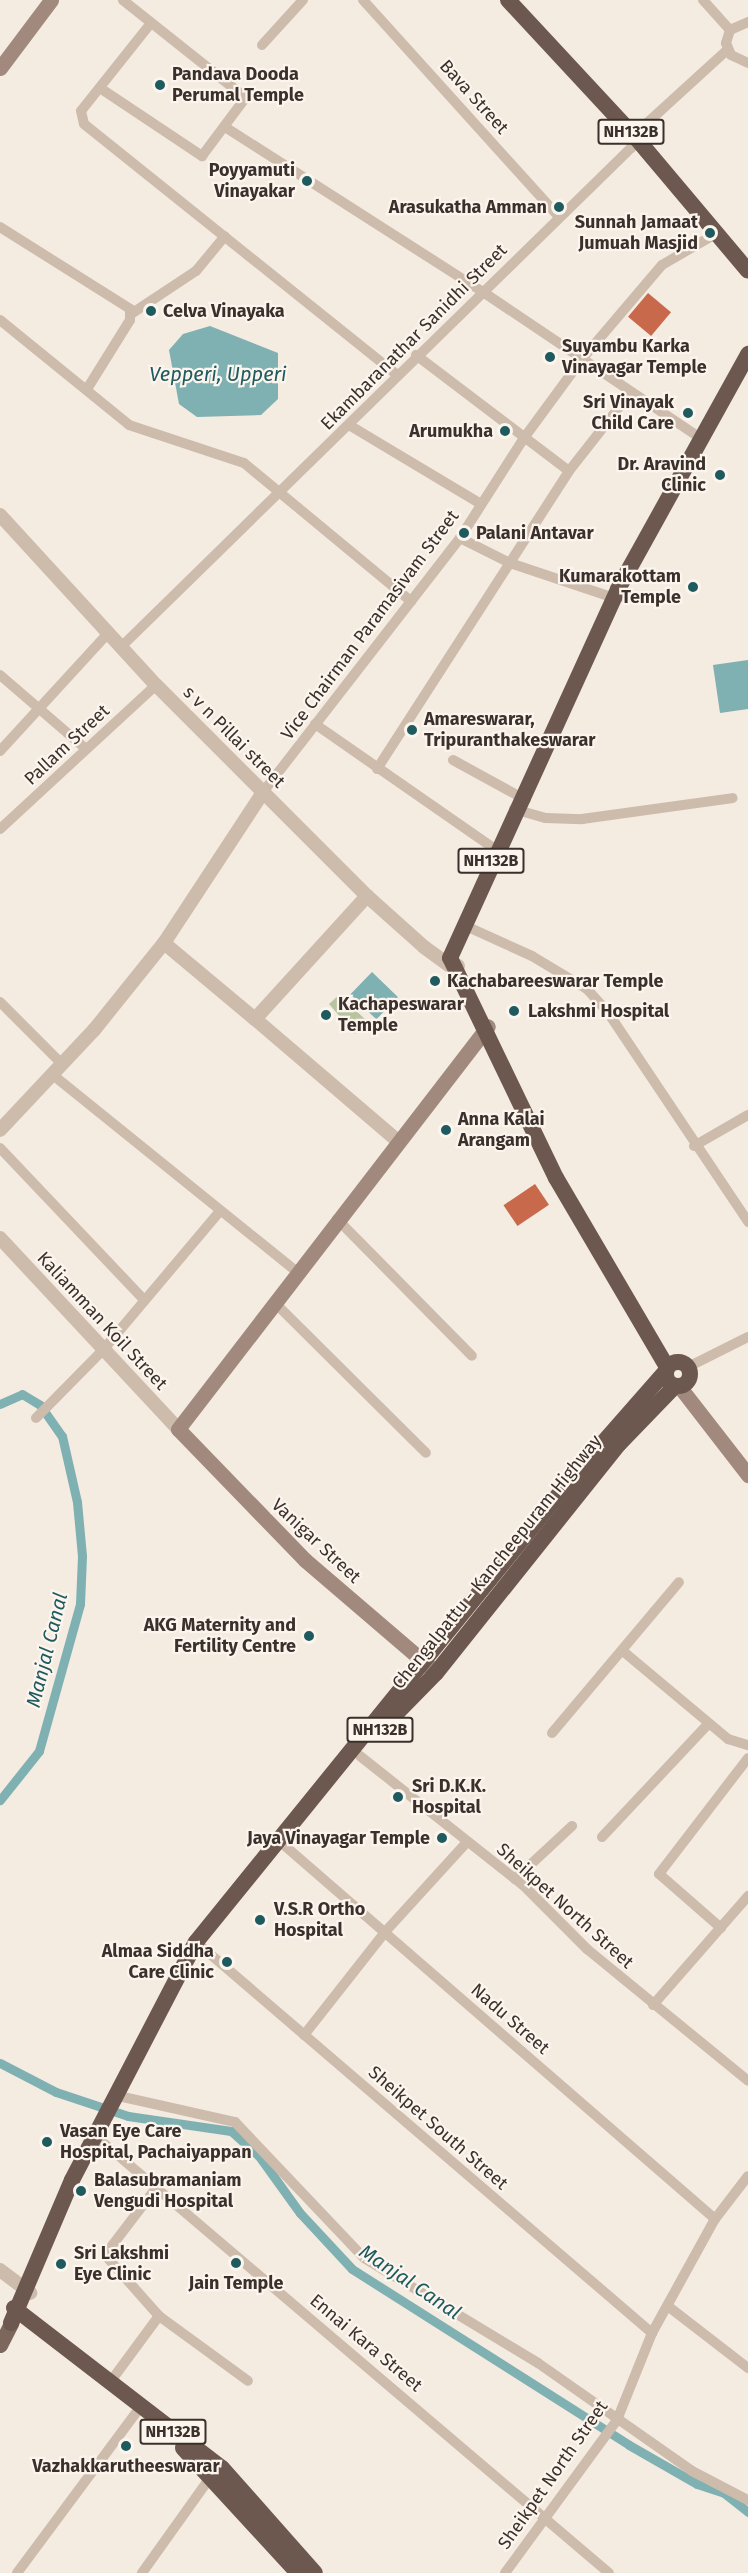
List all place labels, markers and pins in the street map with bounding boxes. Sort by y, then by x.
place label: Pandava Dooda Perumal Temple [172,64,304,106]
marker: Pandava Dooda Perumal Temple [153,78,167,92]
place label: Poyyamuti Vinayakar [209,160,295,202]
marker: Poyyamuti Vinayakar [300,174,314,188]
place label: Arasukatha Amman [389,196,547,218]
marker: Arasukatha Amman [552,200,566,214]
place label: Sunnah Jamaat Jumuah Masjid [575,212,698,254]
marker: Sunnah Jamaat Jumuah Masjid [703,226,717,240]
place label: Celva Vinayaka [163,300,285,322]
marker: Celva Vinayaka [144,304,158,318]
place label: Suyambu Karka Vinayagar Temple [562,336,707,378]
marker: Suyambu Karka Vinayagar Temple [543,350,557,364]
place label: Sri Vinayak Child Care [583,392,674,434]
marker: Sri Vinayak Child Care [679,404,697,422]
place label: Arumukha [409,420,493,442]
marker: Arumukha [498,424,512,438]
place label: Dr. Aravind Clinic [618,454,706,496]
marker: Dr. Aravind Clinic [711,466,729,484]
place label: Palani Antavar [476,522,594,544]
marker: Palani Antavar [457,526,471,540]
place label: Kumarakottam Temple [559,566,681,608]
marker: Kumarakottam Temple [686,580,700,594]
place label: Amareswarar, Tripuranthakeswarar [424,709,595,752]
marker: Amareswarar, Tripuranthakeswarar [405,723,419,737]
place label: Kachabareeswarar Temple [447,970,663,992]
marker: Kachabareeswarar Temple [428,974,442,988]
place label: Kachapeswarar Temple [338,994,464,1036]
place label: Lakshmi Hospital [528,1000,669,1022]
marker: Lakshmi Hospital [505,1002,523,1020]
marker: Kachapeswarar Temple [319,1008,333,1022]
place label: Anna Kalai Arangam [458,1109,545,1152]
marker: Anna Kalai Arangam [439,1123,453,1137]
place label: AKG Maternity and Fertility Centre [144,1615,296,1658]
marker: AKG Maternity and Fertility Centre [300,1627,318,1645]
place label: Sri D.K.K. Hospital [412,1776,486,1818]
marker: Sri D.K.K. Hospital [389,1788,407,1806]
place label: Jaya Vinayagar Temple [247,1827,430,1849]
marker: Jaya Vinayagar Temple [435,1831,449,1845]
place label: V.S.R Ortho Hospital [274,1899,365,1942]
marker: V.S.R Ortho Hospital [251,1911,269,1929]
place label: Almaa Siddha Care Clinic [102,1941,214,1984]
marker: Almaa Siddha Care Clinic [218,1953,236,1971]
place label: Vasan Eye Care Hospital, Pachaiyappan [60,2121,252,2164]
marker: Vasan Eye Care Hospital, Pachaiyappan [38,2133,56,2151]
place label: Balasubramaniam Vengudi Hospital [94,2170,242,2212]
marker: Balasubramaniam Vengudi Hospital [72,2182,90,2200]
place label: Sri Lakshmi Eye Clinic [74,2243,169,2286]
marker: Sri Lakshmi Eye Clinic [52,2255,70,2273]
marker: Jain Temple [229,2256,243,2270]
place label: Jain Temple [188,2272,284,2294]
marker: Vazhakkarutheeswarar [119,2439,133,2453]
place label: Vazhakkarutheeswarar [32,2455,220,2477]

